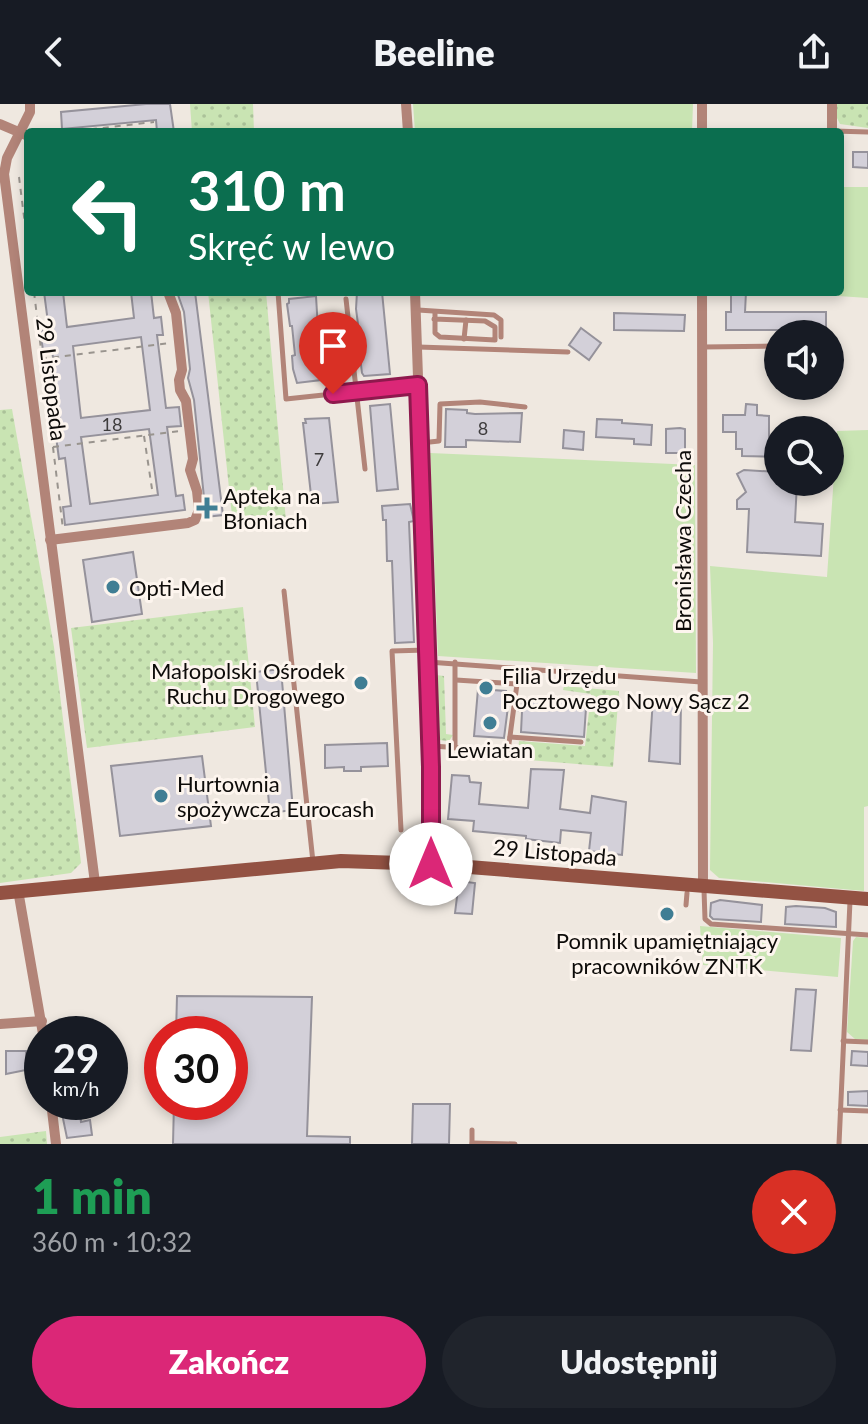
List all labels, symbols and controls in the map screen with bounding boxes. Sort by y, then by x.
icon: back [32,30,76,74]
text: Beeline [373,30,495,74]
icon: share [792,30,836,74]
text: 310 m [188,156,346,223]
icon: left [56,160,160,264]
text: Skręć w lewo [188,224,395,268]
pin [299,312,367,394]
street label: 29 Listopada [31,316,73,442]
map controls [764,320,844,496]
button: sound [764,320,844,400]
icon: arrive [311,324,355,368]
house number: 18 [102,413,122,435]
button: search [764,416,844,496]
house number: 8 [478,417,488,439]
house number: 7 [314,448,324,470]
street label: Bronisława Czecha [669,450,696,632]
place label: Apteka na Błoniach [223,482,320,534]
marker: Apteka na Błoniach [198,499,216,517]
place label: Opti-Med [129,574,224,601]
marker: Opti-Med [104,578,122,596]
place label: Małopolski Ośrodek Ruchu Drogowego [151,657,346,709]
place label: Filia Urzędu Pocztowego Nowy Sącz 2 [502,662,750,714]
marker: Małopolski Ośrodek Ruchu Drogowego [352,674,370,692]
marker: Filia Urzędu Pocztowego Nowy Sącz 2 [477,679,495,697]
marker: Lewiatan [481,714,499,732]
place label: Lewiatan [447,736,533,763]
place label: Hurtownia spożywcza Eurocash [177,770,374,822]
marker: Hurtownia spożywcza Eurocash [152,787,170,805]
position arrow [389,822,473,906]
street label: 29 Listopada [492,833,618,871]
marker: Pomnik upamiętniający pracowników ZNTK [658,905,676,923]
place label: Pomnik upamiętniający pracowników ZNTK [556,927,779,979]
speed limit sign: 30 [144,1016,248,1120]
text: 29 [53,1034,99,1082]
text: km/h [53,1076,99,1100]
text: 1 min [32,1167,152,1224]
button: close [752,1170,836,1254]
text: 360 m · 10:32 [32,1226,192,1258]
button: Zakończ [32,1316,426,1408]
button: Udostępnij [442,1316,836,1408]

